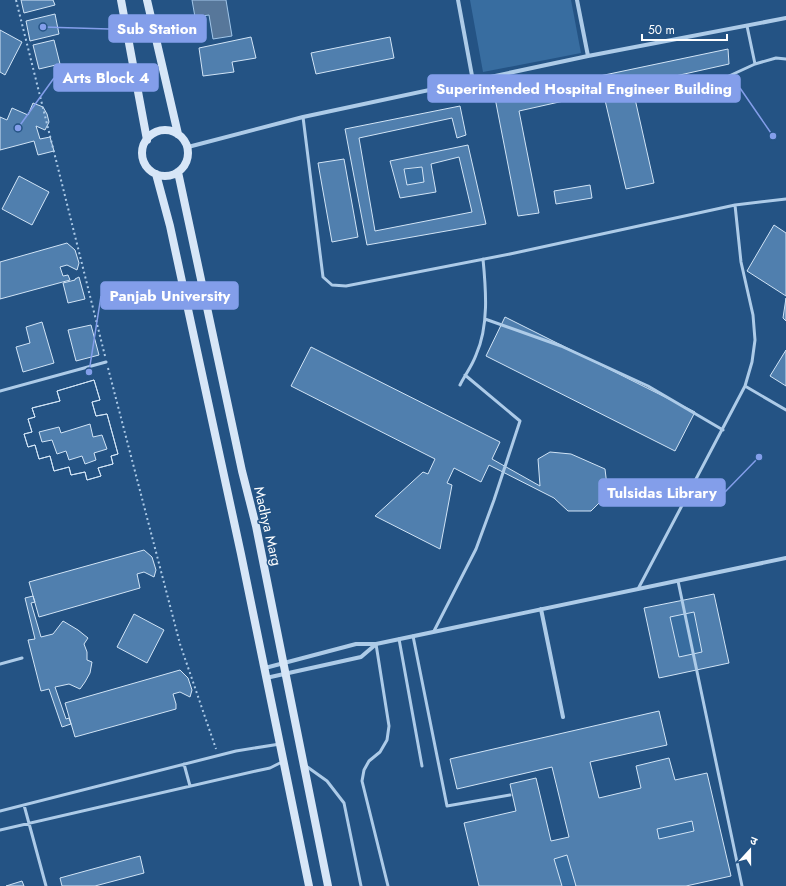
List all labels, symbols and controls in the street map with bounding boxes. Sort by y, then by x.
callout: Sub Station [109,15,206,42]
scale bar [642,16,727,42]
text: Sub Station [117,18,197,40]
text: 50 m [648,21,675,39]
callout: Arts Block 4 [54,64,158,91]
text: Arts Block 4 [61,67,150,89]
callout: Superintended Hospital Engineer Building [428,75,740,102]
text: Superintended Hospital Engineer Building [436,78,732,100]
callout: Panjab University [101,282,238,309]
text: Panjab University [110,285,231,307]
callout: Tulsidas Library [599,479,725,506]
text: Tulsidas Library [607,482,717,504]
street label: Madhya Marg [249,484,287,568]
north arrow [730,830,770,870]
text: उ [748,832,760,849]

